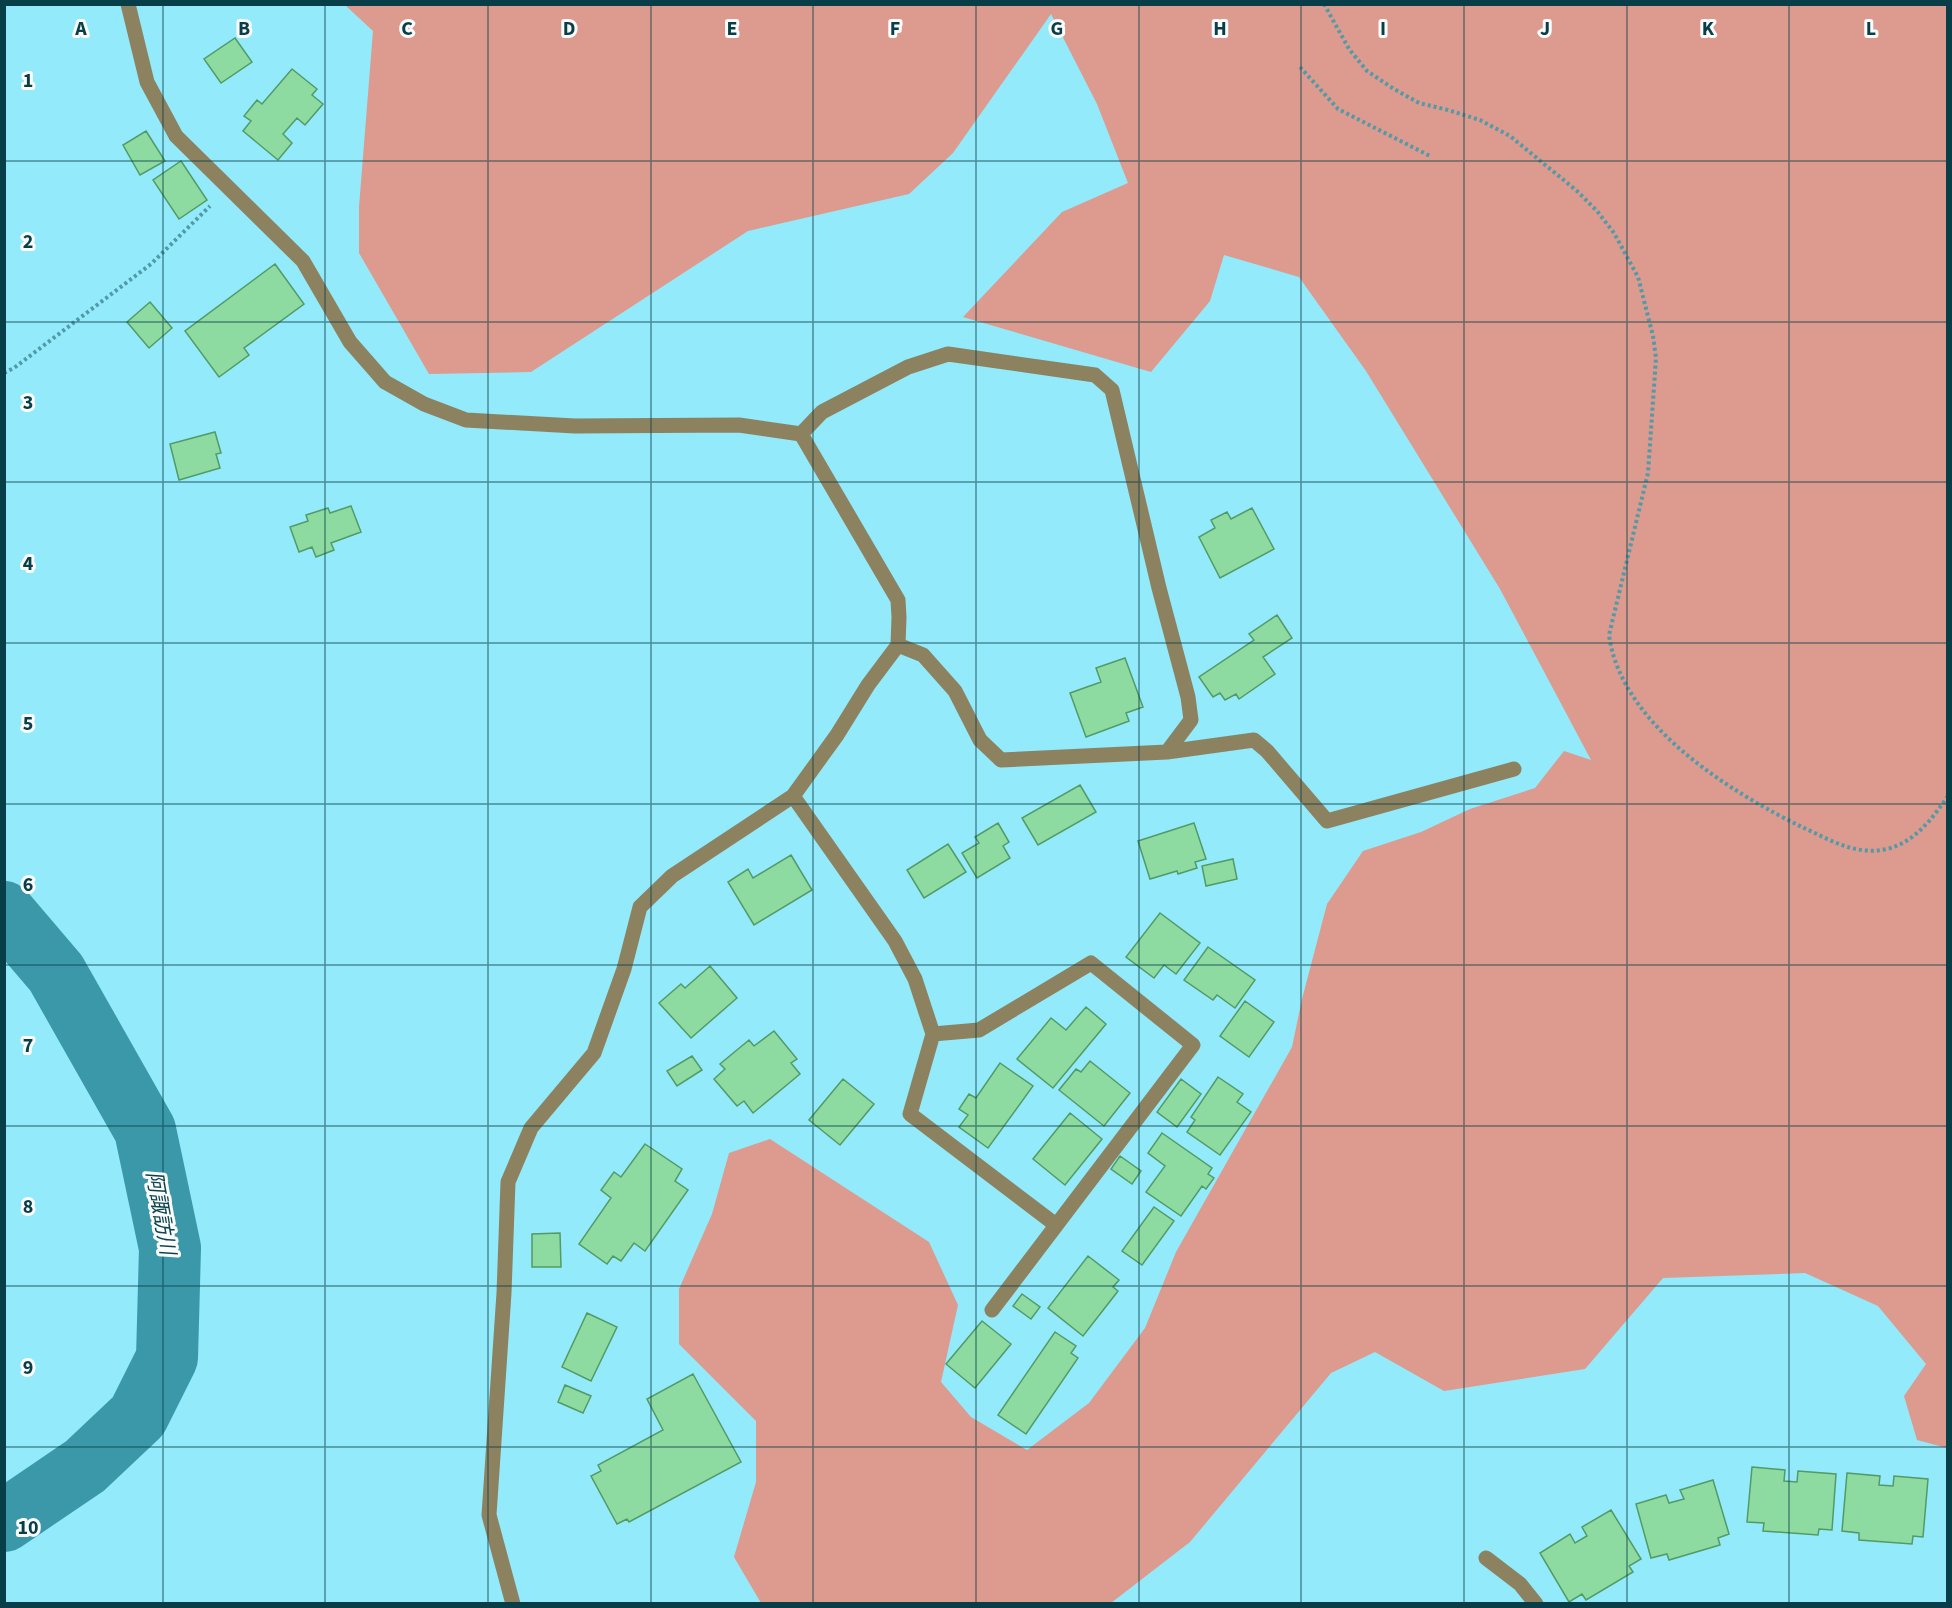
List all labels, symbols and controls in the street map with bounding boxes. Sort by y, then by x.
text: A [74,15,87,43]
text: B [238,15,250,43]
text: C [401,15,413,43]
text: D [563,15,575,43]
text: E [727,15,737,43]
text: F [890,15,900,43]
text: G [1051,15,1063,43]
text: H [1213,15,1227,43]
text: I [1380,15,1386,43]
text: J [1540,15,1550,43]
text: K [1702,15,1715,43]
text: L [1866,15,1876,43]
text: 1 [23,67,33,95]
text: 2 [23,228,33,256]
text: 3 [23,389,33,417]
text: 4 [23,550,34,578]
text: 5 [23,710,33,738]
text: 6 [23,871,33,899]
text: 7 [23,1032,33,1060]
water label: 阿諏訪川 [139,1169,183,1259]
text: 8 [23,1193,33,1221]
text: 9 [23,1354,33,1382]
text: 10 [17,1514,39,1542]

